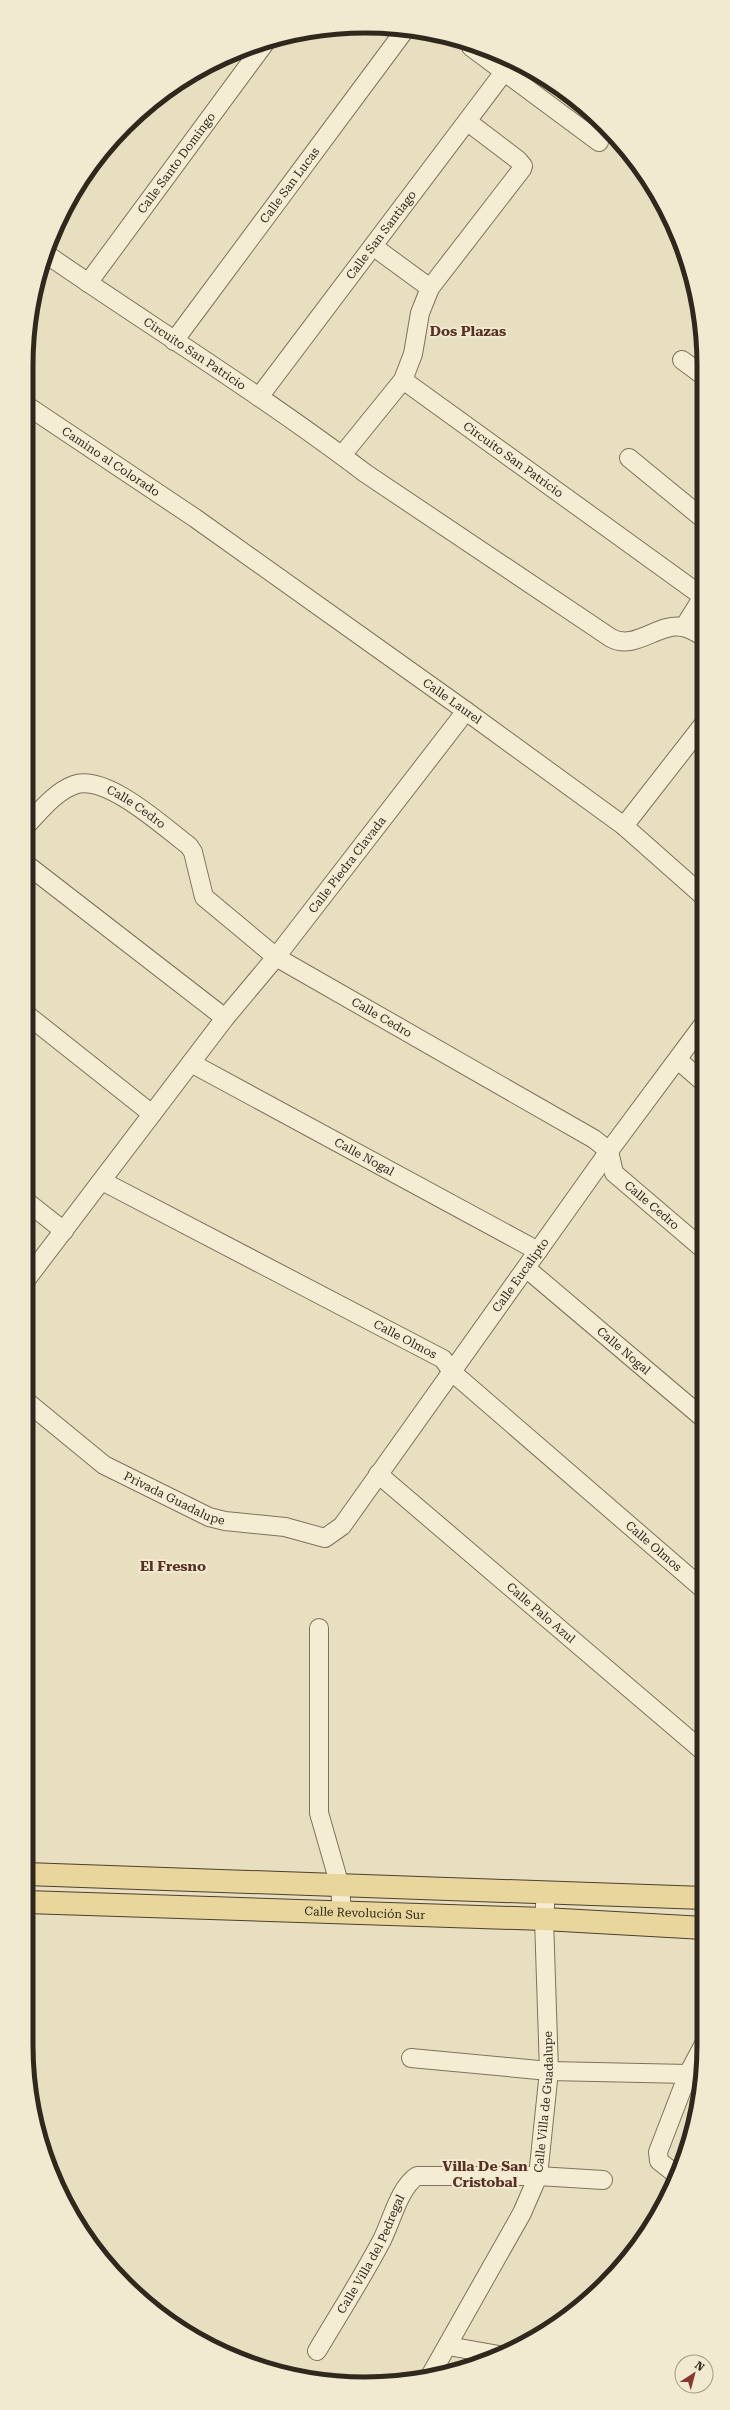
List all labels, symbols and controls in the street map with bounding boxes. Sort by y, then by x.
street label: Calle Santo Domingo [135,110,218,216]
street label: Calle San Lucas [257,144,323,226]
street label: Calle San Santiago [343,188,419,282]
street label: Circuito San Patricio [141,315,248,393]
district label: Dos Plazas [430,323,506,339]
street label: Circuito San Patricio [460,419,566,500]
street label: Camino al Colorado [59,424,162,499]
street label: Calle Laurel [420,676,484,727]
street label: Calle Cedro [105,783,168,832]
street label: Calle Piedra Clavada [305,813,389,916]
street label: Calle Cedro [349,995,414,1040]
street label: Calle Nogal [332,1135,397,1179]
street label: Calle Cedro [622,1178,682,1232]
street label: Calle Eucalipto [489,1235,552,1315]
street label: Calle Olmos [371,1317,439,1362]
street label: Calle Nogal [594,1324,654,1378]
street label: Privada Guadalupe [121,1469,227,1528]
street label: Calle Olmos [623,1518,685,1575]
district label: El Fresno [140,1558,206,1574]
street label: Calle Palo Azul [504,1580,578,1646]
street label: Calle Revolución Sur [304,1904,425,1922]
street label: Calle Villa de Guadalupe [531,2030,556,2173]
district label: Villa De San Cristobal [442,2158,528,2190]
street label: Calle Villa del Pedregal [334,2192,407,2316]
north arrow [674,2354,714,2394]
text: N [692,2359,707,2374]

